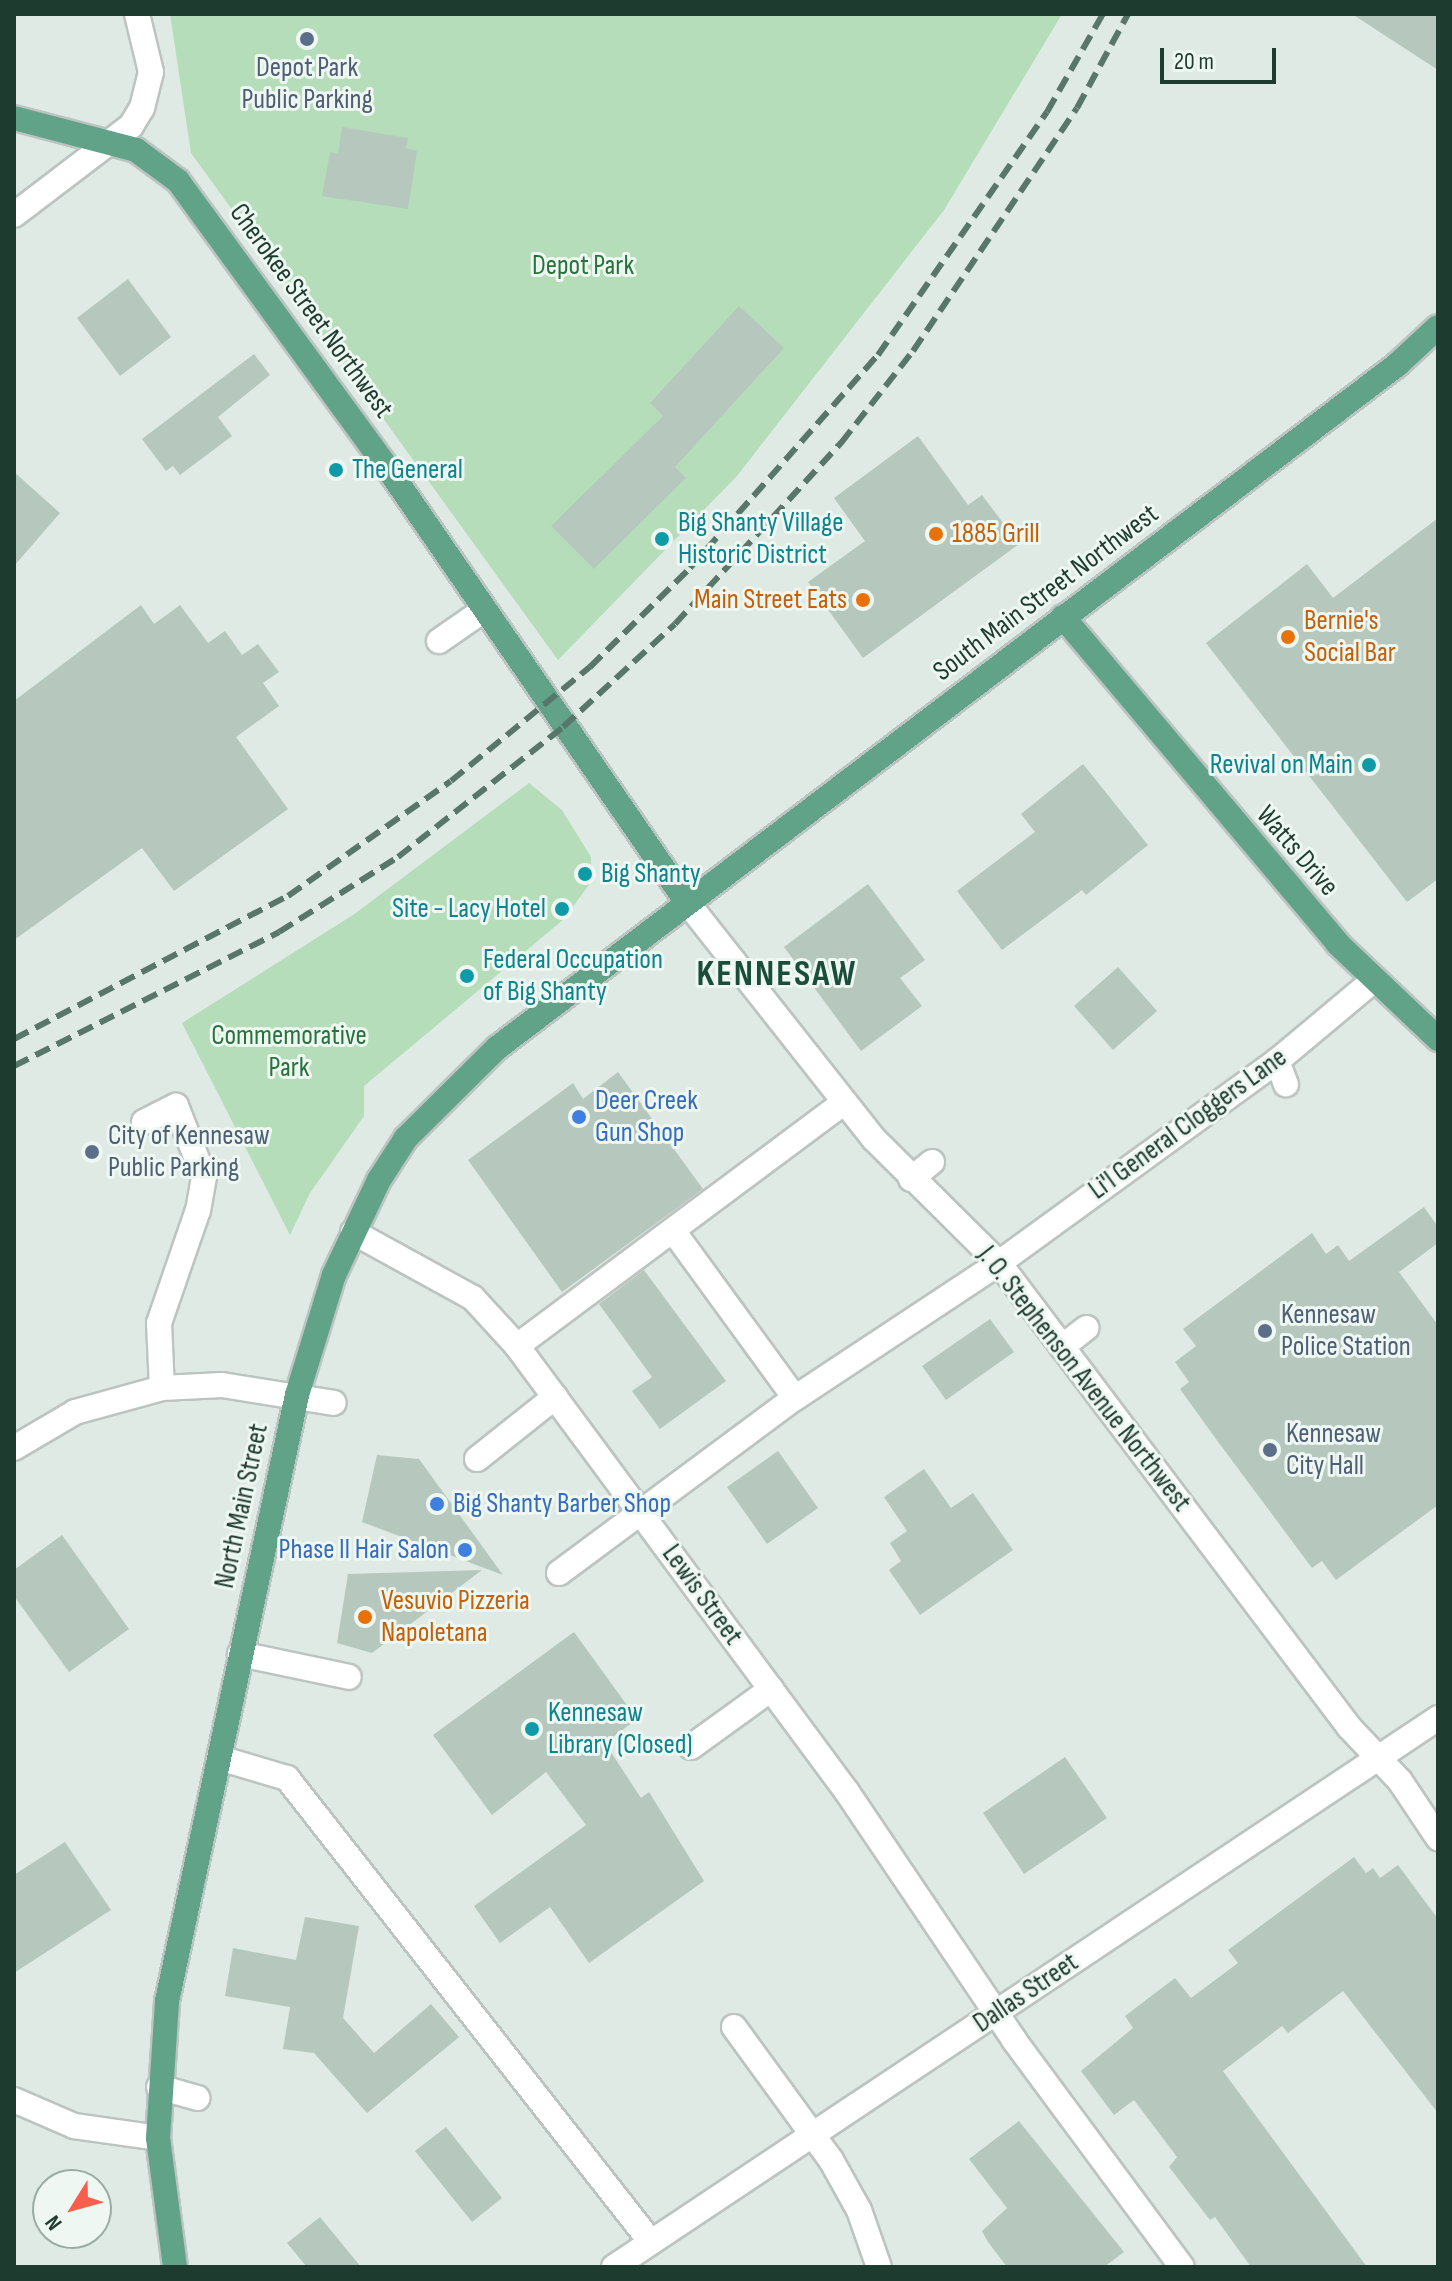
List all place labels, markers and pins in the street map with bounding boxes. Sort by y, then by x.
marker: Depot Park Public Parking [298,30,316,48]
place label: Depot Park Public Parking [241,51,373,117]
place label: The General [352,453,463,487]
marker: The General [327,461,345,479]
place label: Big Shanty Village Historic District [678,506,843,572]
place label: 1885 Grill [952,517,1040,551]
marker: 1885 Grill [927,525,945,543]
marker: Big Shanty Village Historic District [653,530,671,548]
place label: Main Street Eats [694,583,847,617]
marker: Main Street Eats [854,591,872,609]
place label: Bernie's Social Bar [1304,604,1396,670]
marker: Bernie's Social Bar [1279,628,1297,646]
place label: Revival on Main [1210,748,1353,782]
marker: Revival on Main [1360,756,1378,774]
place label: Big Shanty [601,857,701,891]
marker: Big Shanty [576,865,594,883]
place label: Site - Lacy Hotel [392,892,546,926]
marker: Site - Lacy Hotel [553,900,571,918]
place label: Federal Occupation of Big Shanty [483,943,663,1009]
marker: Federal Occupation of Big Shanty [458,967,476,985]
place label: Deer Creek Gun Shop [595,1084,698,1150]
marker: Deer Creek Gun Shop [570,1108,588,1126]
place label: City of Kennesaw Public Parking [108,1119,270,1185]
marker: City of Kennesaw Public Parking [83,1143,101,1161]
place label: Kennesaw Police Station [1281,1298,1411,1364]
marker: Kennesaw Police Station [1256,1322,1274,1340]
place label: Kennesaw City Hall [1286,1417,1381,1483]
marker: Kennesaw City Hall [1261,1441,1279,1459]
place label: Big Shanty Barber Shop [453,1487,671,1521]
marker: Big Shanty Barber Shop [428,1495,446,1513]
place label: Phase II Hair Salon [279,1533,449,1567]
marker: Phase II Hair Salon [456,1541,474,1559]
place label: Vesuvio Pizzeria Napoletana [381,1584,530,1650]
marker: Vesuvio Pizzeria Napoletana [356,1608,374,1626]
place label: Kennesaw Library (Closed) [548,1696,693,1762]
marker: Kennesaw Library (Closed) [523,1720,541,1738]

